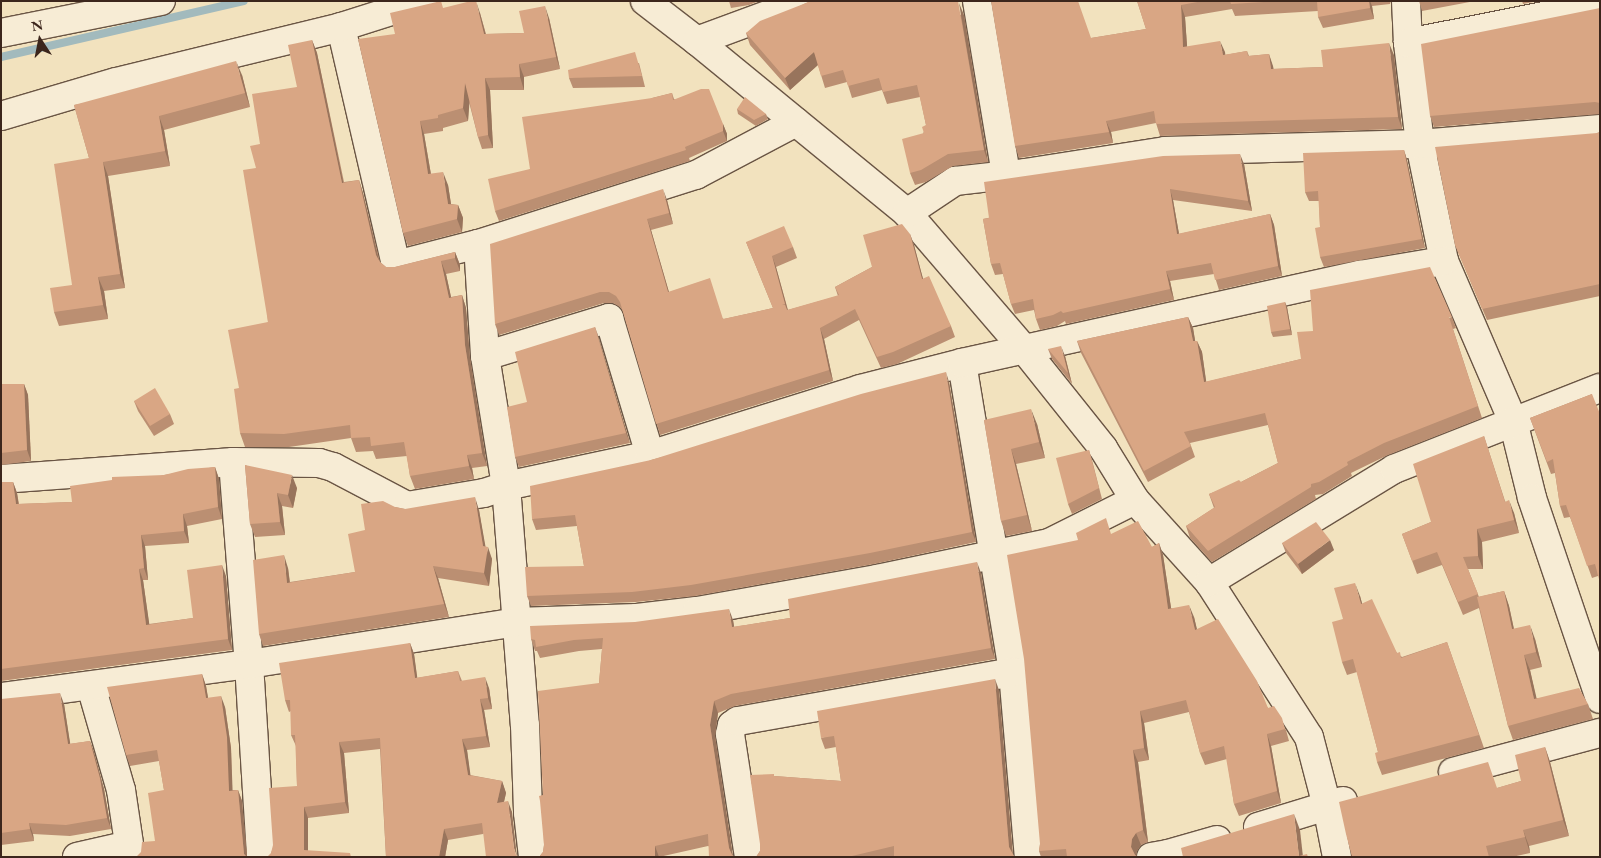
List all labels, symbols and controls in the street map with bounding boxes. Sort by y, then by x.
north arrow [15,15,65,65]
text: N [30,15,44,35]

